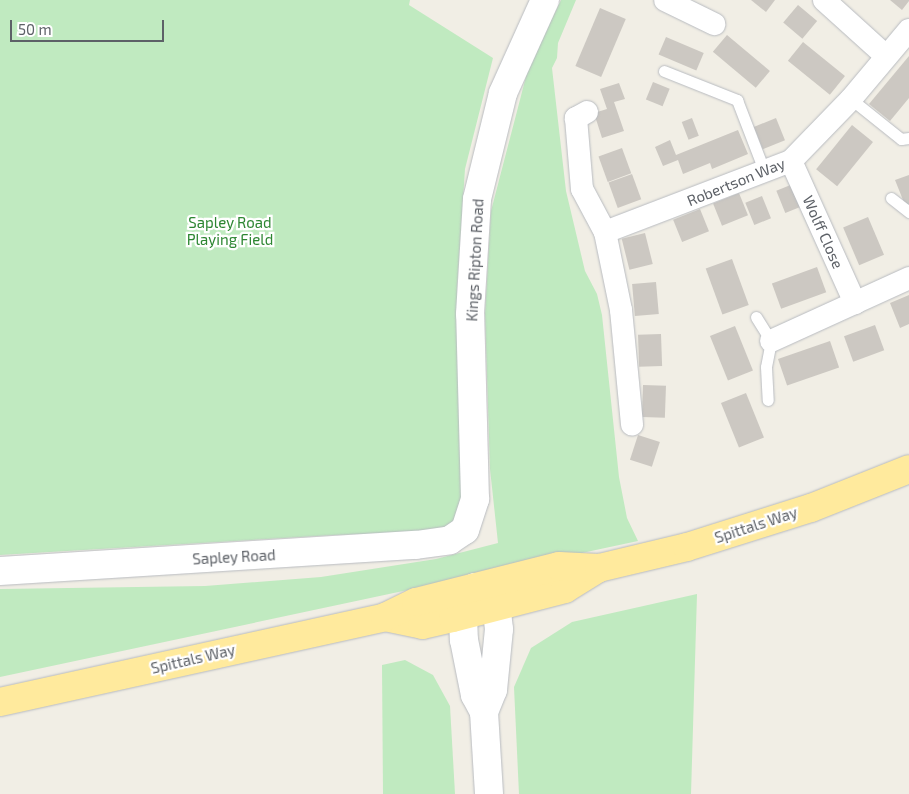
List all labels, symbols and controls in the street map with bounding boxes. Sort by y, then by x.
scale bar [12,10,166,42]
text: 50 m [18,20,52,38]
street label: Robertson Way [684,154,788,210]
street label: Wolff Close [799,193,847,271]
street label: Kings Ripton Road [463,198,487,322]
park label: Sapley Road Playing Field [187,213,273,248]
street label: Spittals Way [712,503,800,547]
street label: Sapley Road [192,546,276,568]
street label: Spittals Way [149,641,237,677]

